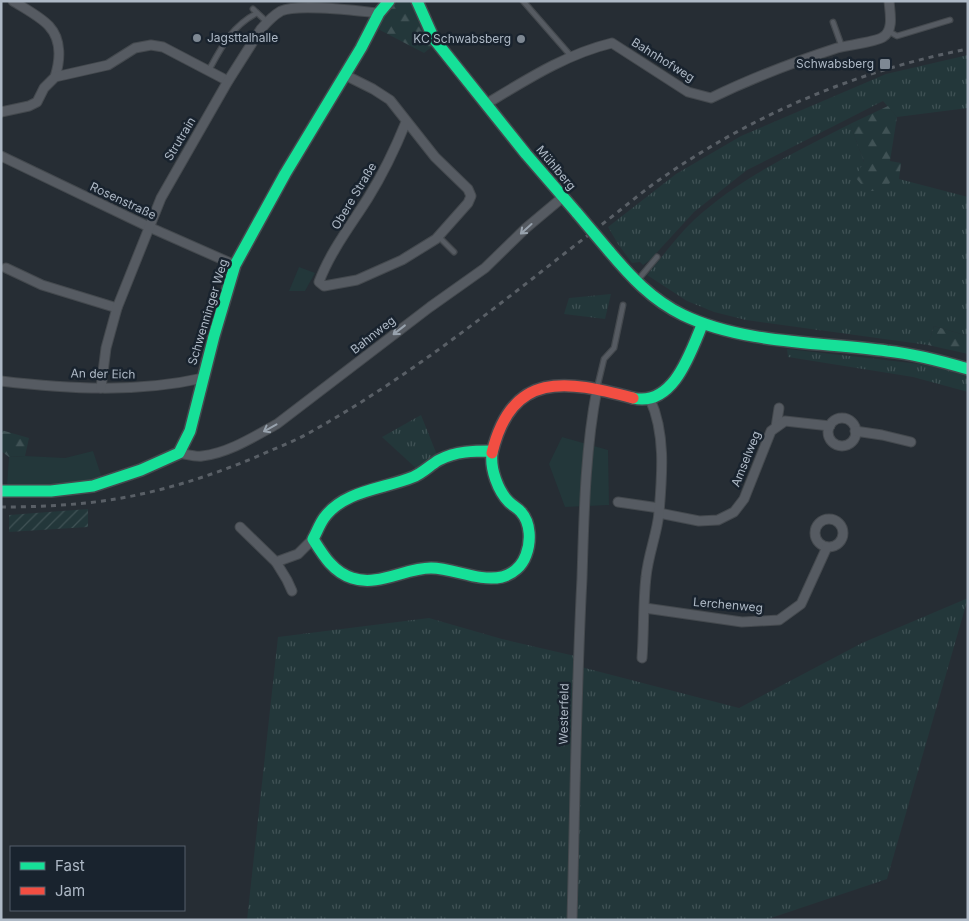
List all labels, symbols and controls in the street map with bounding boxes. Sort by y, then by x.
place label: Jagsttalhalle [207,30,278,45]
place label: KC Schwabsberg [413,31,511,46]
marker: Jagsttalhalle [191,32,203,44]
marker: KC Schwabsberg [515,33,527,45]
street label: Bahnhofweg [629,34,698,85]
place label: Schwabsberg [796,56,874,71]
marker: Schwabsberg [878,57,892,71]
street label: Strutrain [161,114,198,163]
street label: Mühlberg [533,142,579,193]
street label: Obere Straße [328,160,379,232]
street label: Rosenstraße [88,179,159,222]
one-way arrow [519,223,532,235]
street label: Schwenninger Weg [184,257,231,367]
street label: Bahnweg [347,312,398,357]
one-way arrow [393,325,406,336]
street label: An der Eich [70,365,136,382]
one-way arrow [262,423,277,433]
street label: Amselweg [728,429,764,489]
street label: Lerchenweg [692,594,764,615]
street label: Westerfeld [555,683,572,745]
legend [10,846,185,911]
text: Fast [55,856,85,875]
text: Jam [55,881,85,900]

